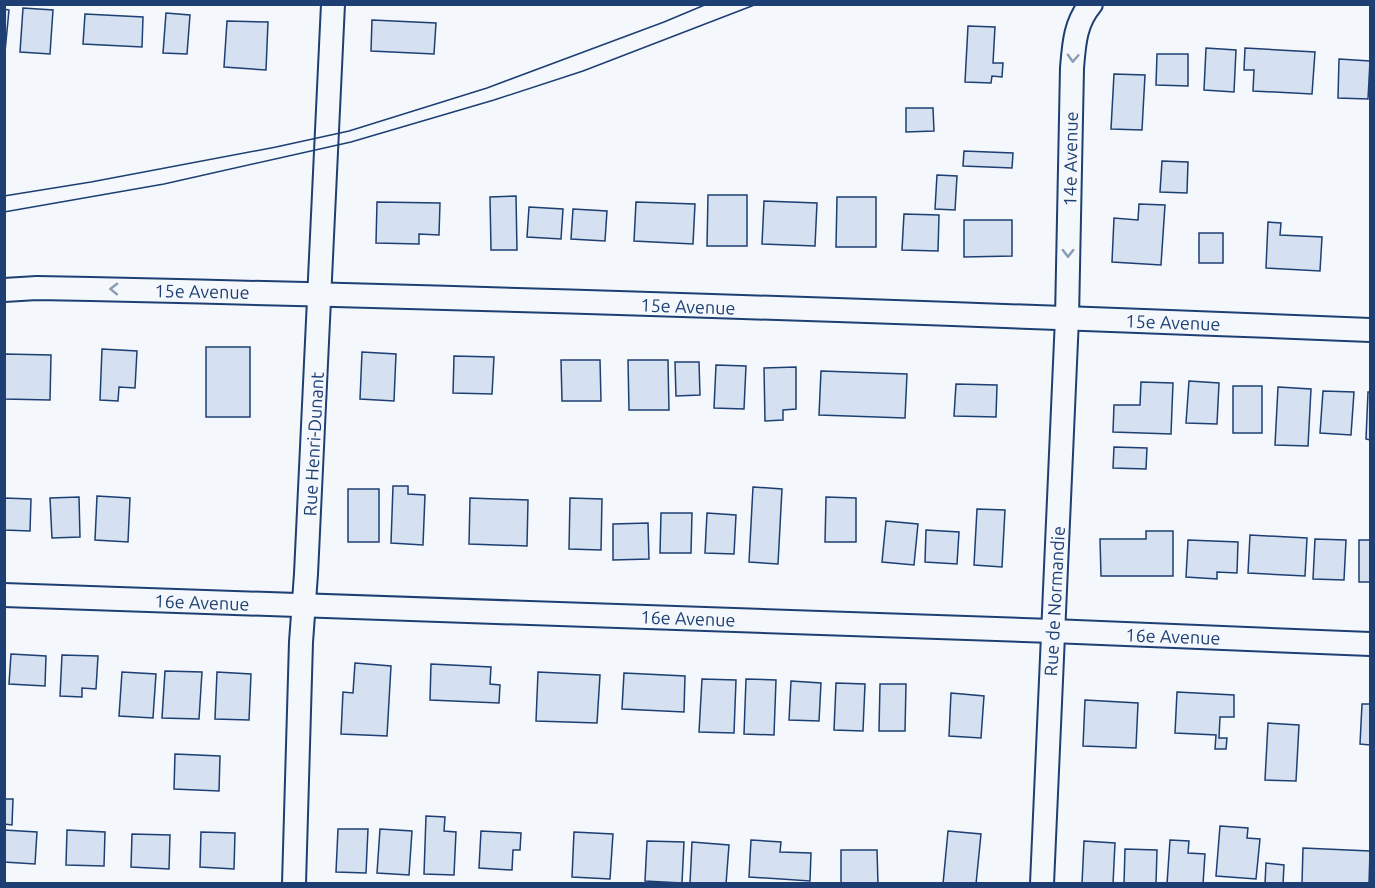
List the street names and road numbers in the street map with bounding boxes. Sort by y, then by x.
street label: 14e Avenue [1059,111,1081,207]
street label: 15e Avenue [154,280,250,302]
street label: 15e Avenue [640,294,736,318]
street label: 15e Avenue [1125,310,1221,334]
street label: Rue Henri-Dunant [299,371,327,517]
street label: Rue de Normandie [1040,525,1068,677]
street label: 16e Avenue [154,590,250,614]
street label: 16e Avenue [640,606,736,630]
street label: 16e Avenue [1125,624,1221,648]

